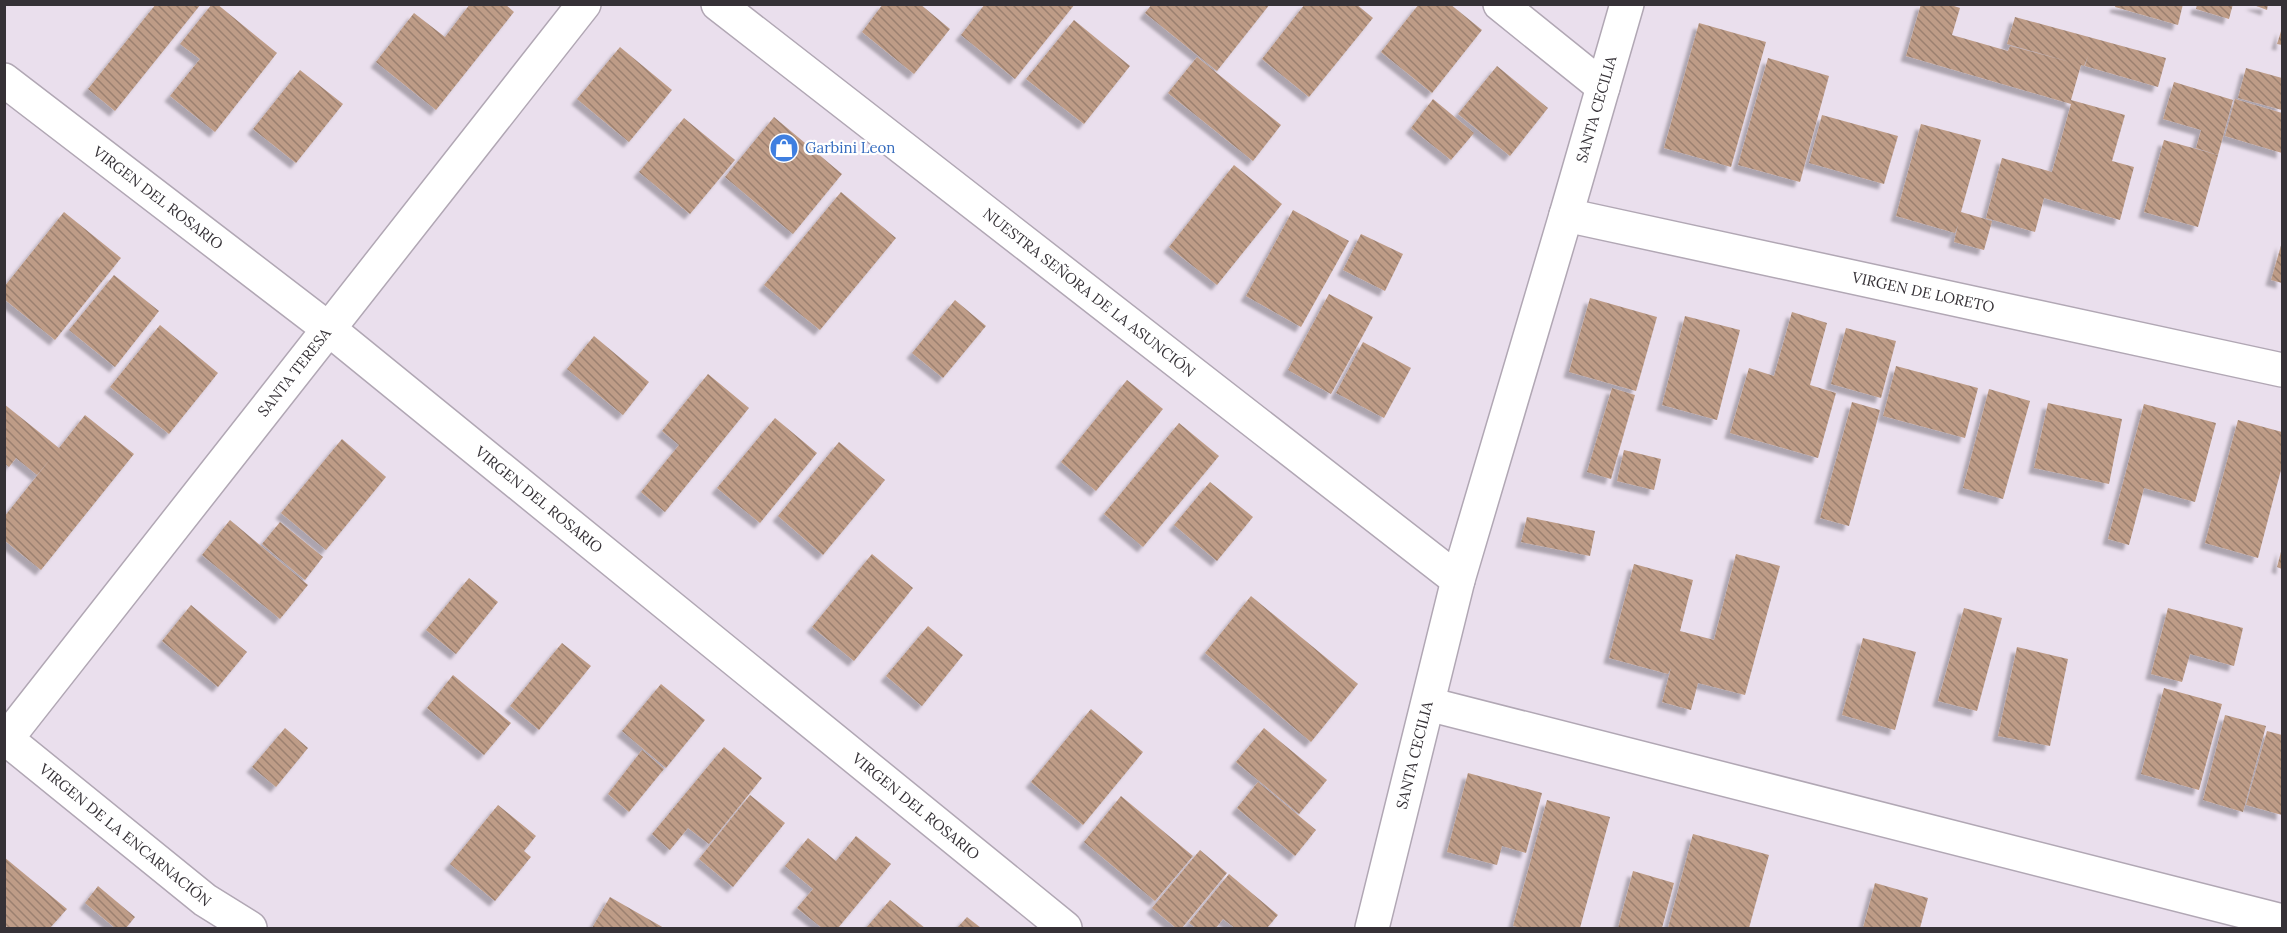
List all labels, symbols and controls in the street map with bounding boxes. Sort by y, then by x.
street label: SANTA CECILIA [1572,53,1621,165]
shop icon: Garbini Leon [768,132,800,164]
place label: Garbini Leon [805,138,895,157]
street label: VIRGEN DEL ROSARIO [89,141,227,254]
street label: NUESTRA SEÑORA DE LA ASUNCIÓN [979,204,1199,381]
street label: VIRGEN DE LORETO [1849,267,1996,317]
street label: SANTA TERESA [253,324,335,420]
street label: VIRGEN DEL ROSARIO [471,441,607,557]
street label: SANTA CECILIA [1392,699,1437,811]
street label: VIRGEN DEL ROSARIO [848,748,984,864]
street label: VIRGEN DE LA ENCARNACIÓN [35,759,215,910]

